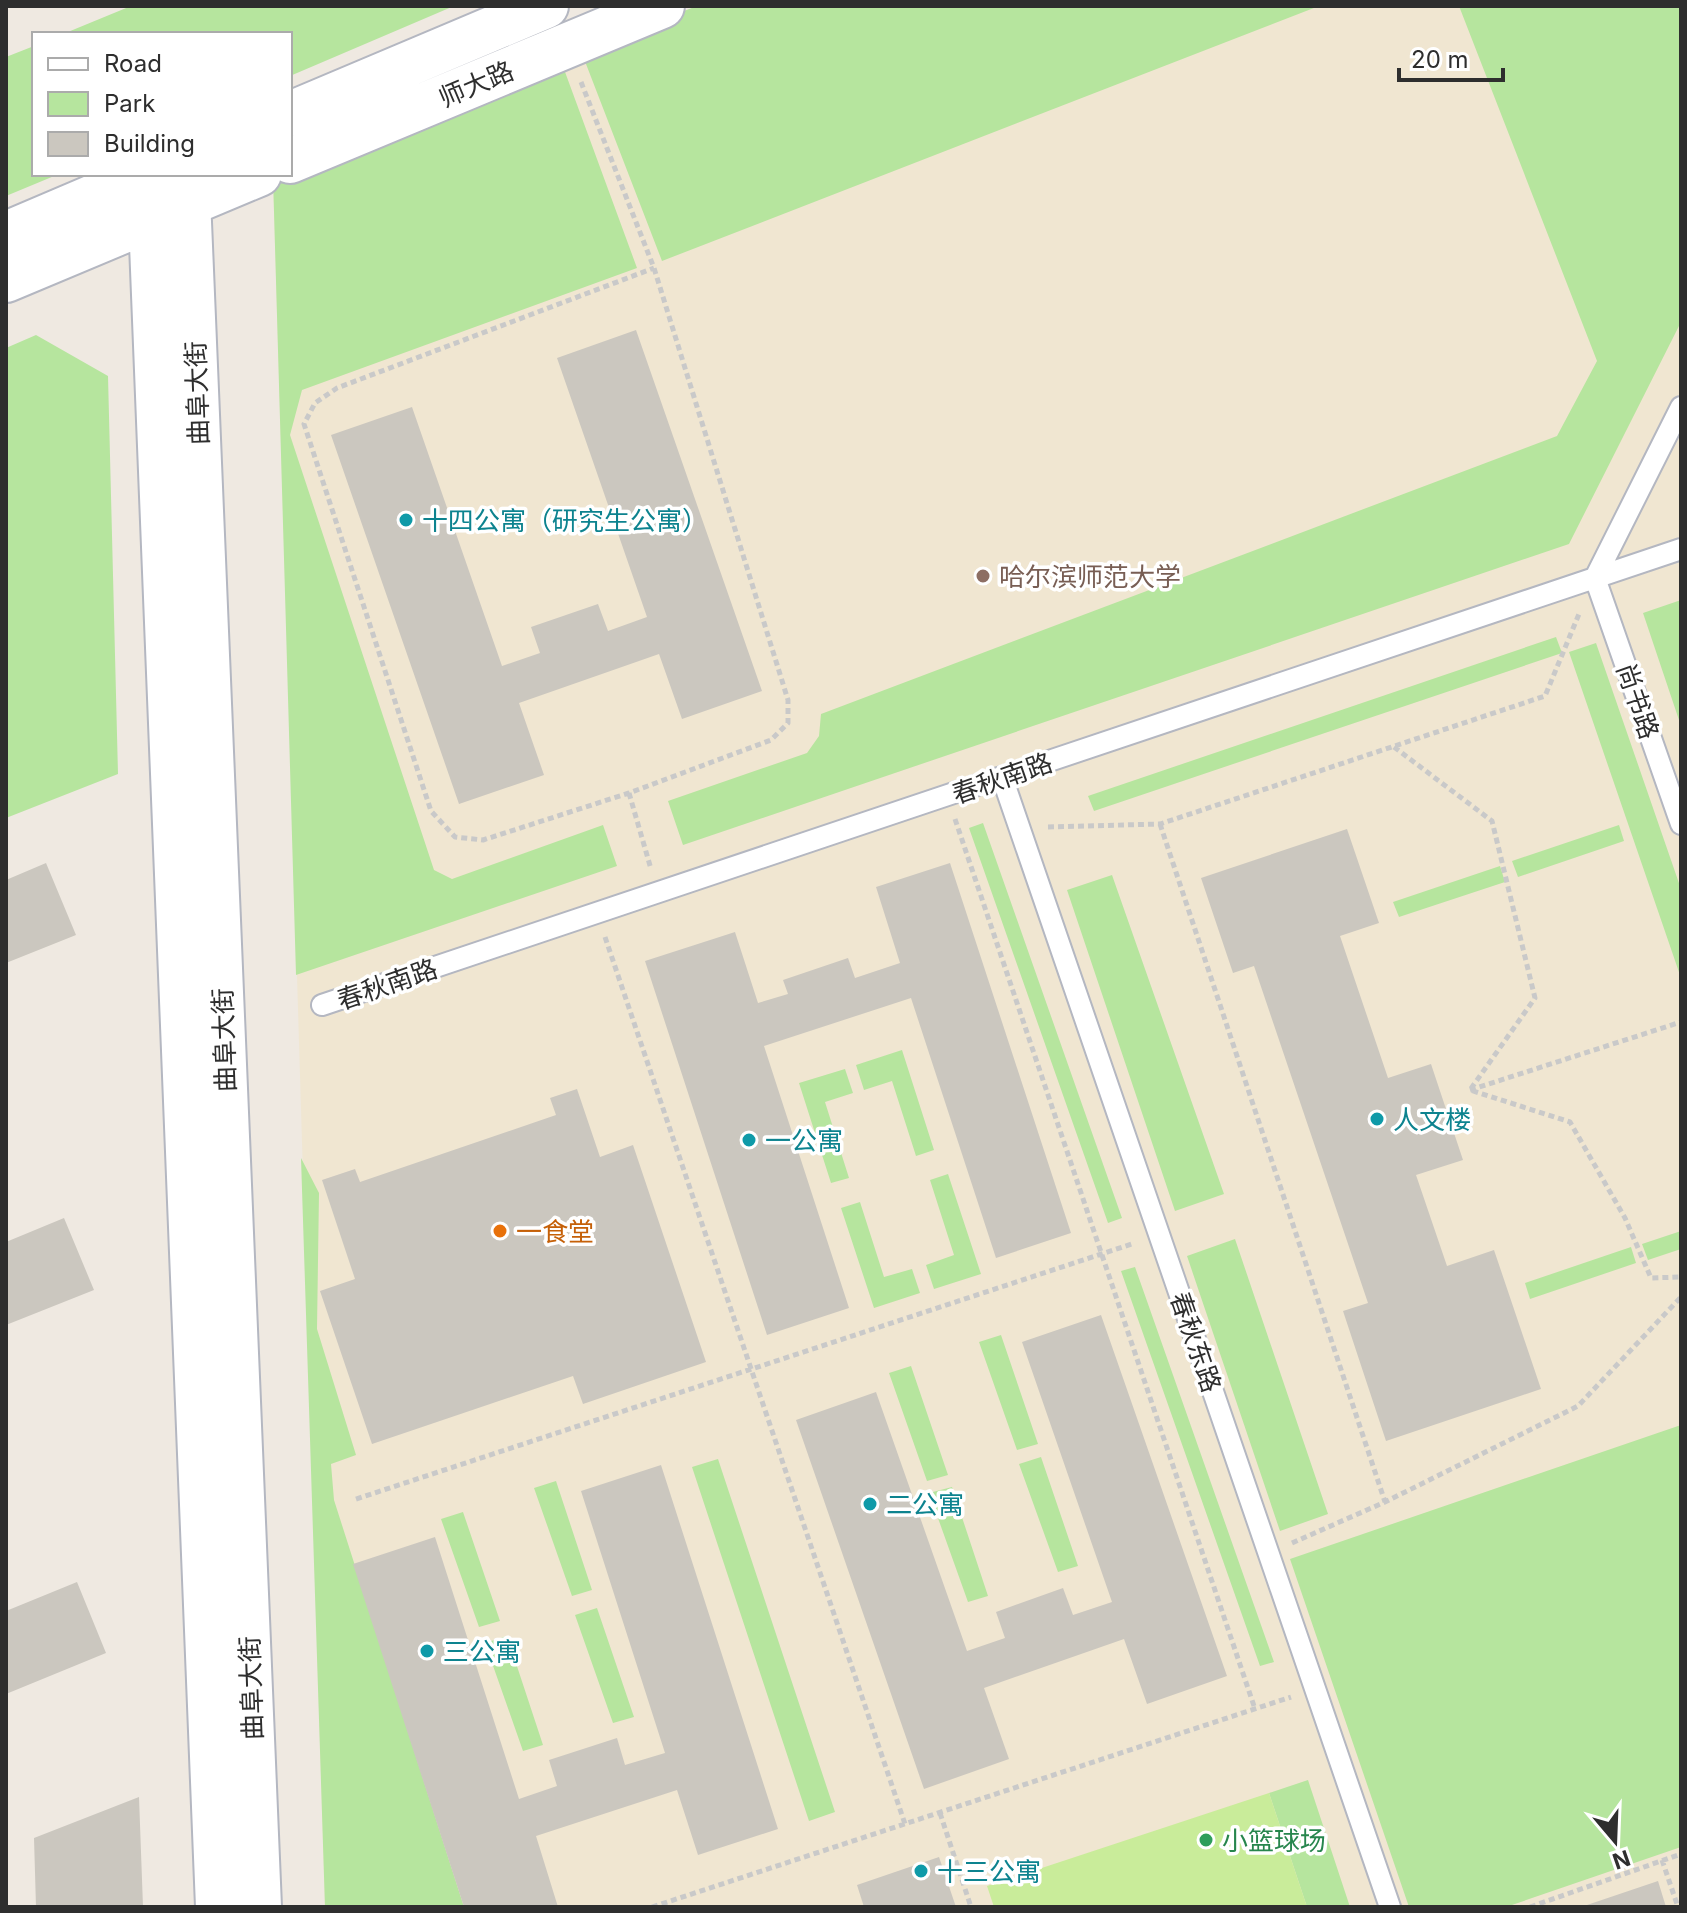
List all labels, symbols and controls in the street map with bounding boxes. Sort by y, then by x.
legend [32,32,292,176]
scale bar [1399,32,1503,82]
text: 20 m [1411,45,1469,74]
text: Road [104,49,162,78]
street label: 师大路 [434,54,518,114]
text: Park [104,89,155,118]
text: Building [104,129,195,158]
street label: 曲阜大街 [180,340,214,446]
place label: 十四公寓（研究生公寓） [422,505,708,536]
marker: 十四公寓（研究生公寓） [397,511,415,529]
place label: 哈尔滨师范大学 [999,561,1181,592]
marker: 哈尔滨师范大学 [974,567,992,585]
street label: 尚书路 [1611,659,1665,743]
street label: 春秋南路 [948,746,1056,810]
street label: 春秋南路 [333,952,441,1016]
street label: 曲阜大街 [207,987,241,1093]
place label: 人文楼 [1393,1104,1471,1135]
marker: 人文楼 [1368,1110,1386,1128]
place label: 一公寓 [765,1125,843,1156]
marker: 一公寓 [740,1131,758,1149]
place label: 一食堂 [516,1216,594,1247]
marker: 一食堂 [491,1222,509,1240]
street label: 春秋东路 [1164,1288,1228,1396]
place label: 二公寓 [886,1489,964,1520]
marker: 二公寓 [861,1495,879,1513]
street label: 曲阜大街 [234,1635,268,1741]
place label: 三公寓 [443,1636,521,1667]
marker: 三公寓 [418,1642,436,1660]
north arrow [1575,1801,1655,1881]
place label: 小篮球场 [1222,1825,1326,1856]
marker: 小篮球场 [1197,1831,1215,1849]
text: N [1609,1845,1634,1875]
place label: 十三公寓 [937,1856,1041,1887]
marker: 十三公寓 [912,1862,930,1880]

